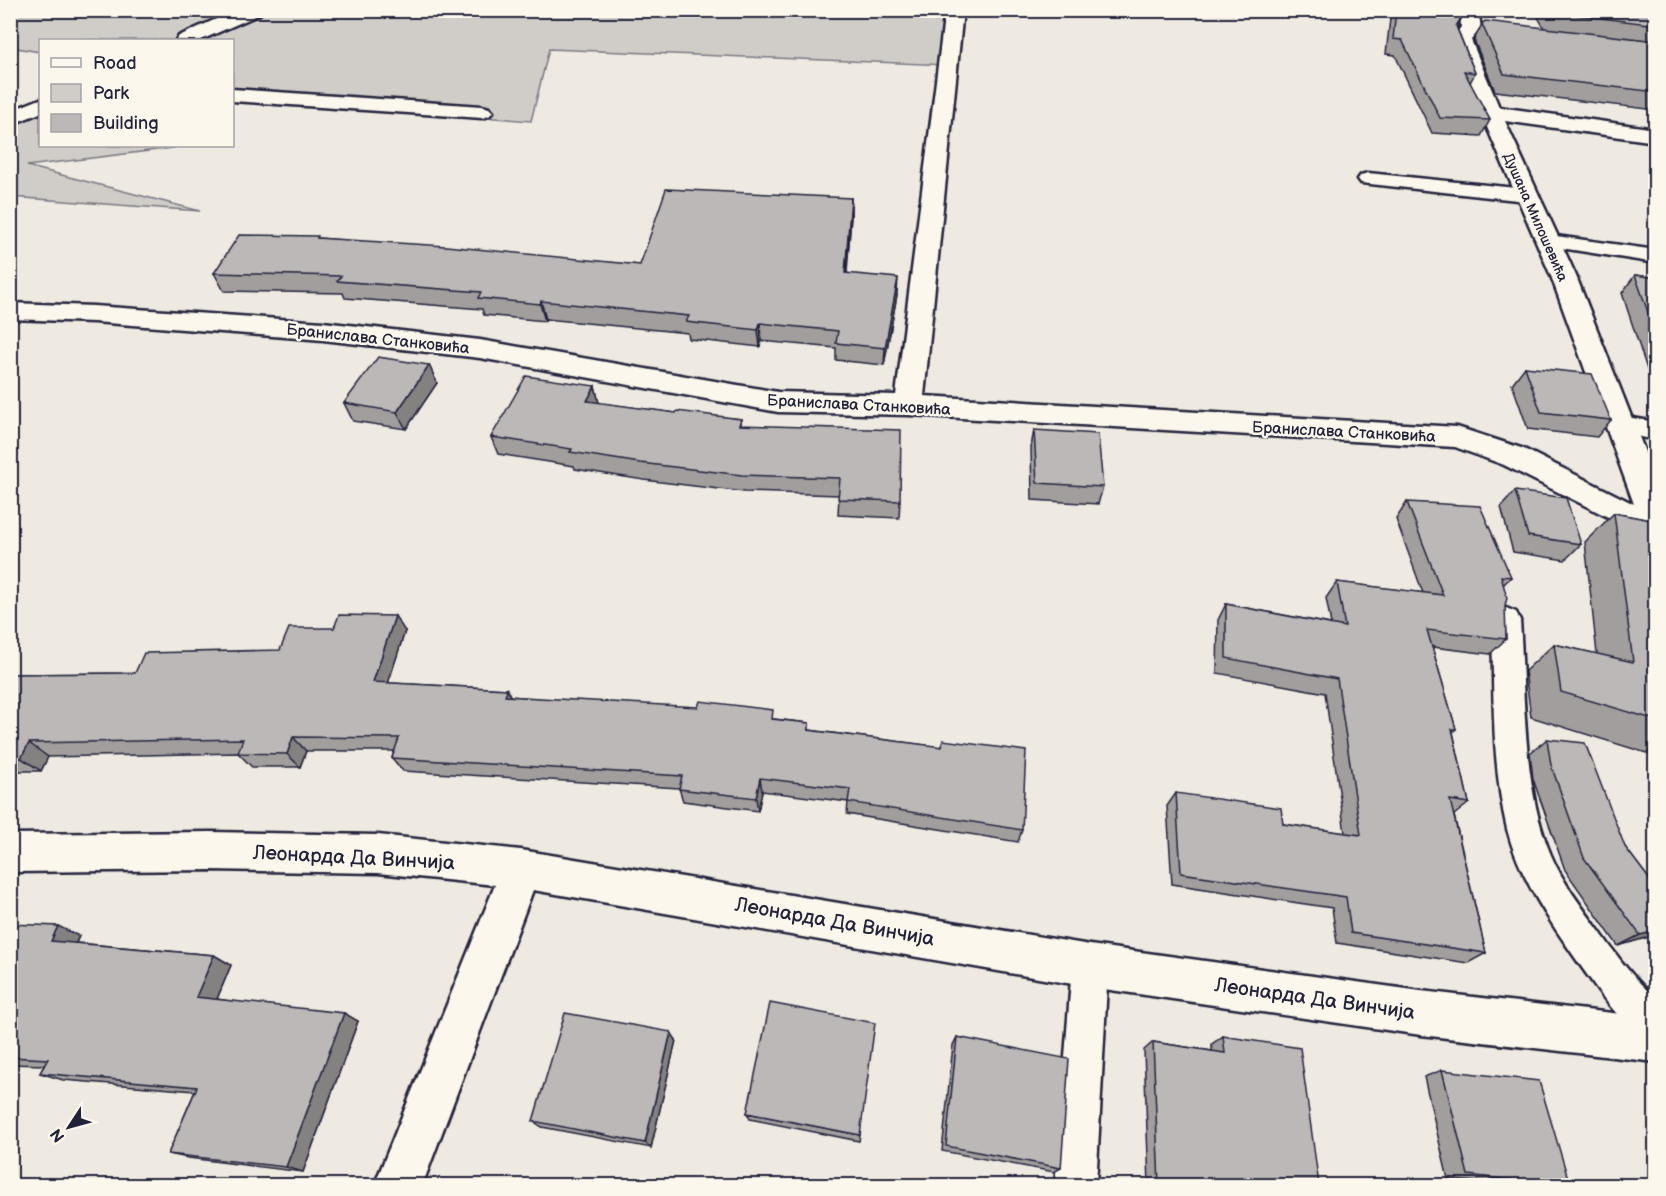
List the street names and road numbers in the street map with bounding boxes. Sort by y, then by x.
street label: Душана Милошевића [1499,150,1572,285]
street label: Бранислава Станковића [285,320,471,359]
street label: Бранислава Станковића [767,391,952,420]
street label: Бранислава Станковића [1252,418,1437,447]
street label: Леонарда Да Винчија [251,841,456,875]
street label: Леонарда Да Винчија [732,892,937,951]
street label: Леонарда Да Винчија [1212,973,1417,1025]

